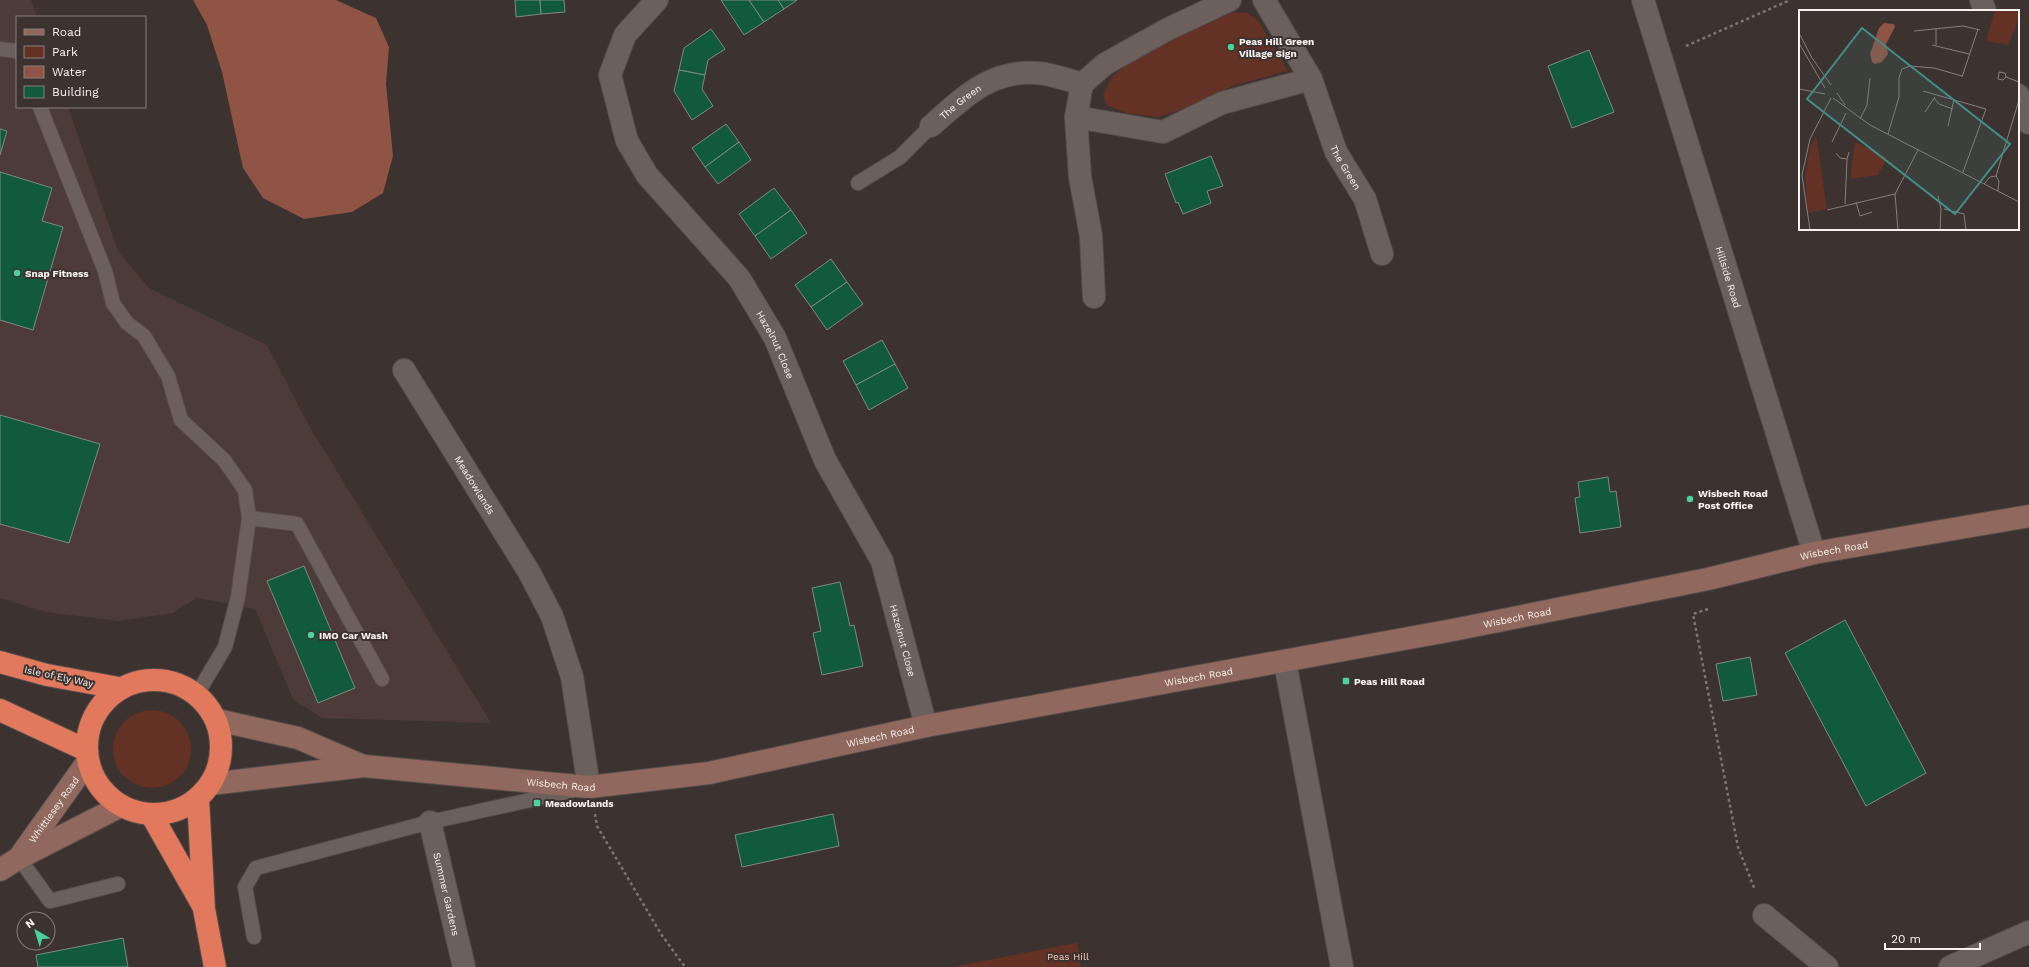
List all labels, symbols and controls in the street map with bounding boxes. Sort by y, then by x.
inset map [1799,10,2019,230]
legend [16,16,146,108]
text: Road [52,25,81,39]
place label: Peas Hill Green Village Sign [1239,36,1314,59]
marker: Peas Hill Green Village Sign [1226,42,1236,52]
text: Park [52,45,78,59]
text: Water [52,65,87,79]
street label: The Green [937,82,983,122]
text: Building [52,85,99,99]
street label: The Green [1328,144,1363,192]
street label: Hillside Road [1713,245,1743,309]
marker: Snap Fitness [12,268,22,278]
place label: Snap Fitness [25,268,89,279]
street label: Hazelnut Close [754,309,796,380]
street label: Meadowlands [452,454,497,516]
place label: Wisbech Road Post Office [1698,488,1768,511]
marker: Wisbech Road Post Office [1685,494,1695,504]
street label: Wisbech Road [1799,539,1869,562]
street label: Hazelnut Close [888,604,918,678]
street label: Wisbech Road [1482,605,1552,630]
marker: IMO Car Wash [306,630,316,640]
place label: IMO Car Wash [319,630,388,641]
street label: Isle of Ely Way [23,664,95,689]
street label: Wisbech Road [1164,665,1234,688]
marker: Peas Hill Road [1341,676,1351,686]
place label: Peas Hill Road [1354,676,1425,687]
street label: Wisbech Road [845,724,915,749]
street label: Whittlesey Road [27,774,81,845]
street label: Wisbech Road [526,776,596,793]
marker: Meadowlands [532,798,542,808]
place label: Meadowlands [545,798,614,809]
street label: Summer Gardens [431,851,461,937]
north arrow [16,911,56,951]
text: N [23,916,37,931]
scale bar [1885,925,1980,951]
text: 20 m [1891,932,1921,946]
park label: Peas Hill [1047,951,1089,962]

